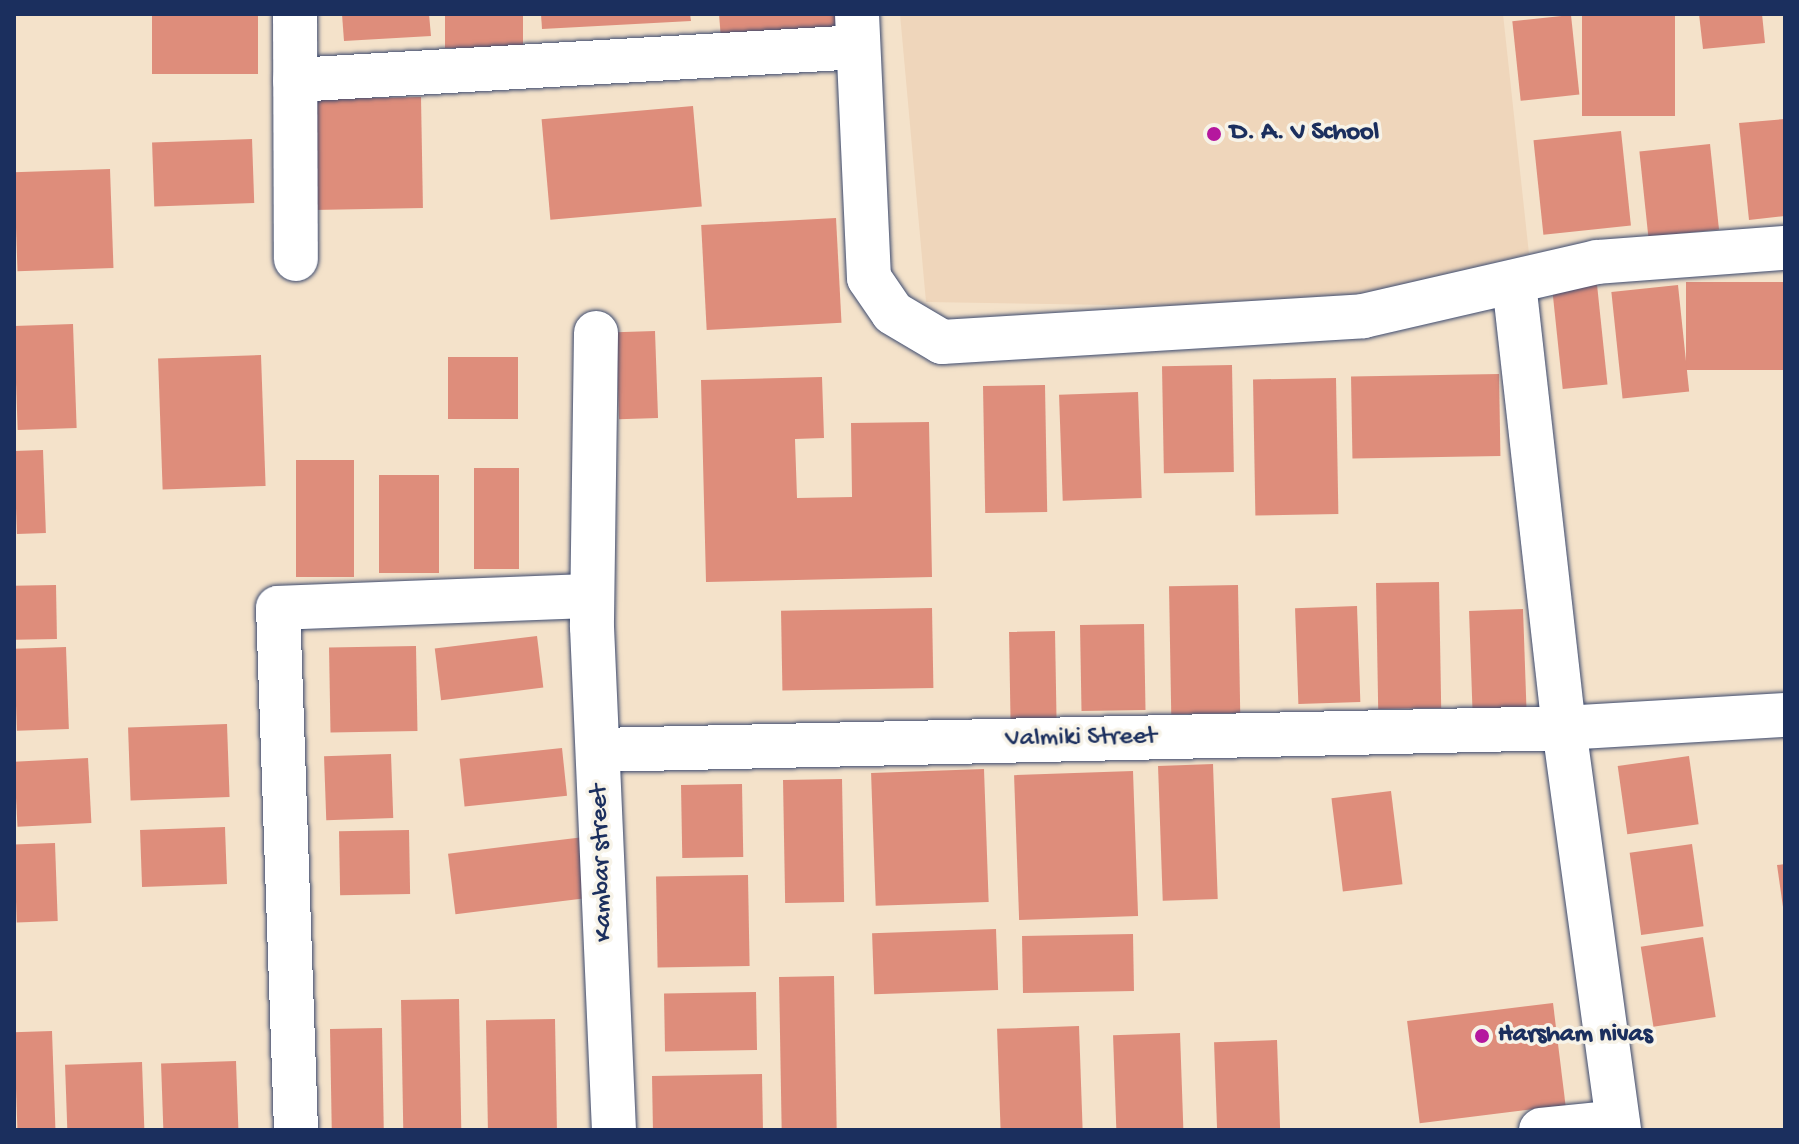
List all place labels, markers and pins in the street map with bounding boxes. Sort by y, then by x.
place label: D. A. V School [1230,118,1379,150]
marker: D. A. V School [1205,125,1223,143]
place label: Harsham nivas [1498,1020,1653,1052]
marker: Harsham nivas [1473,1027,1491,1045]

